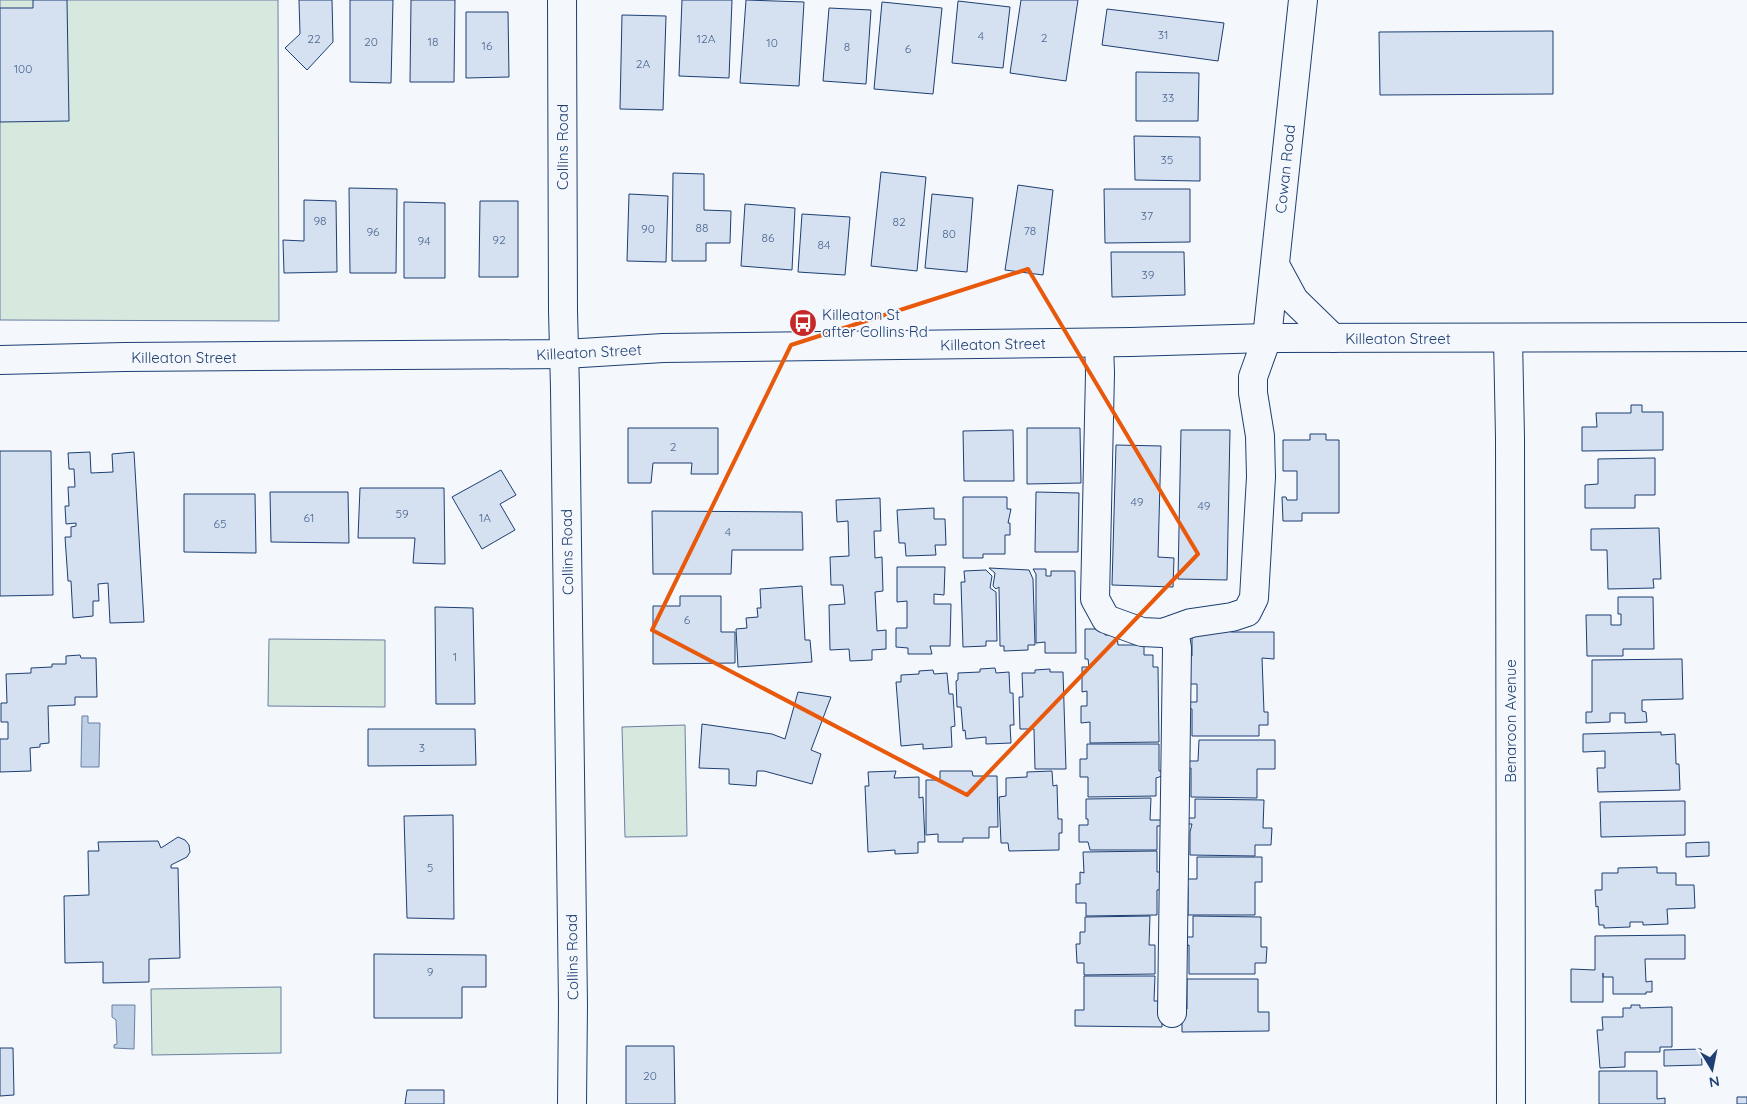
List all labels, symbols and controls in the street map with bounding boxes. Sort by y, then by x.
house number: 31 [1158,27,1168,42]
house number: 4 [978,28,984,43]
house number: 2 [1041,30,1048,45]
house number: 22 [307,31,321,46]
house number: 12A [697,31,716,46]
house number: 20 [364,34,378,49]
house number: 18 [428,34,438,49]
house number: 10 [766,35,778,50]
house number: 16 [482,38,493,53]
house number: 8 [844,39,850,54]
house number: 6 [905,41,912,56]
house number: 2A [636,56,650,71]
house number: 100 [14,61,32,76]
house number: 33 [1162,90,1174,105]
street label: Collins Road [553,104,572,190]
street label: Cowan Road [1271,124,1299,214]
house number: 35 [1161,152,1173,167]
house number: 37 [1141,208,1153,223]
house number: 98 [313,213,327,228]
house number: 82 [892,214,906,229]
house number: 88 [696,220,708,235]
house number: 90 [641,221,655,236]
house number: 78 [1024,223,1036,238]
house number: 96 [366,224,380,239]
house number: 80 [942,226,956,241]
house number: 86 [762,230,775,245]
house number: 92 [492,232,506,247]
house number: 94 [417,233,431,248]
house number: 84 [818,237,830,252]
house number: 39 [1142,267,1155,282]
place label: Killeaton St after Collins Rd [822,305,928,341]
bus stop icon: Killeaton St after Collins Rd [788,308,818,338]
street label: Killeaton Street [1345,329,1451,348]
street label: Killeaton Street [940,334,1046,354]
street label: Killeaton Street [536,340,642,364]
street label: Killeaton Street [131,348,237,367]
house number: 2 [670,439,677,454]
house number: 49 [1131,494,1144,509]
house number: 49 [1198,498,1211,513]
house number: 59 [395,506,409,521]
street label: Collins Road [557,509,577,595]
house number: 61 [304,510,314,525]
house number: 1A [479,510,491,525]
house number: 65 [214,516,227,531]
house number: 4 [725,524,731,539]
house number: 6 [684,612,691,627]
house number: 1 [453,649,457,664]
street label: Benaroon Avenue [1501,659,1520,783]
house number: 3 [419,740,425,755]
house number: 5 [427,860,433,875]
street label: Collins Road [562,914,582,1000]
house number: 9 [427,964,434,979]
north arrow [1687,1044,1737,1094]
house number: 20 [643,1068,657,1083]
text: N [1708,1072,1721,1092]

